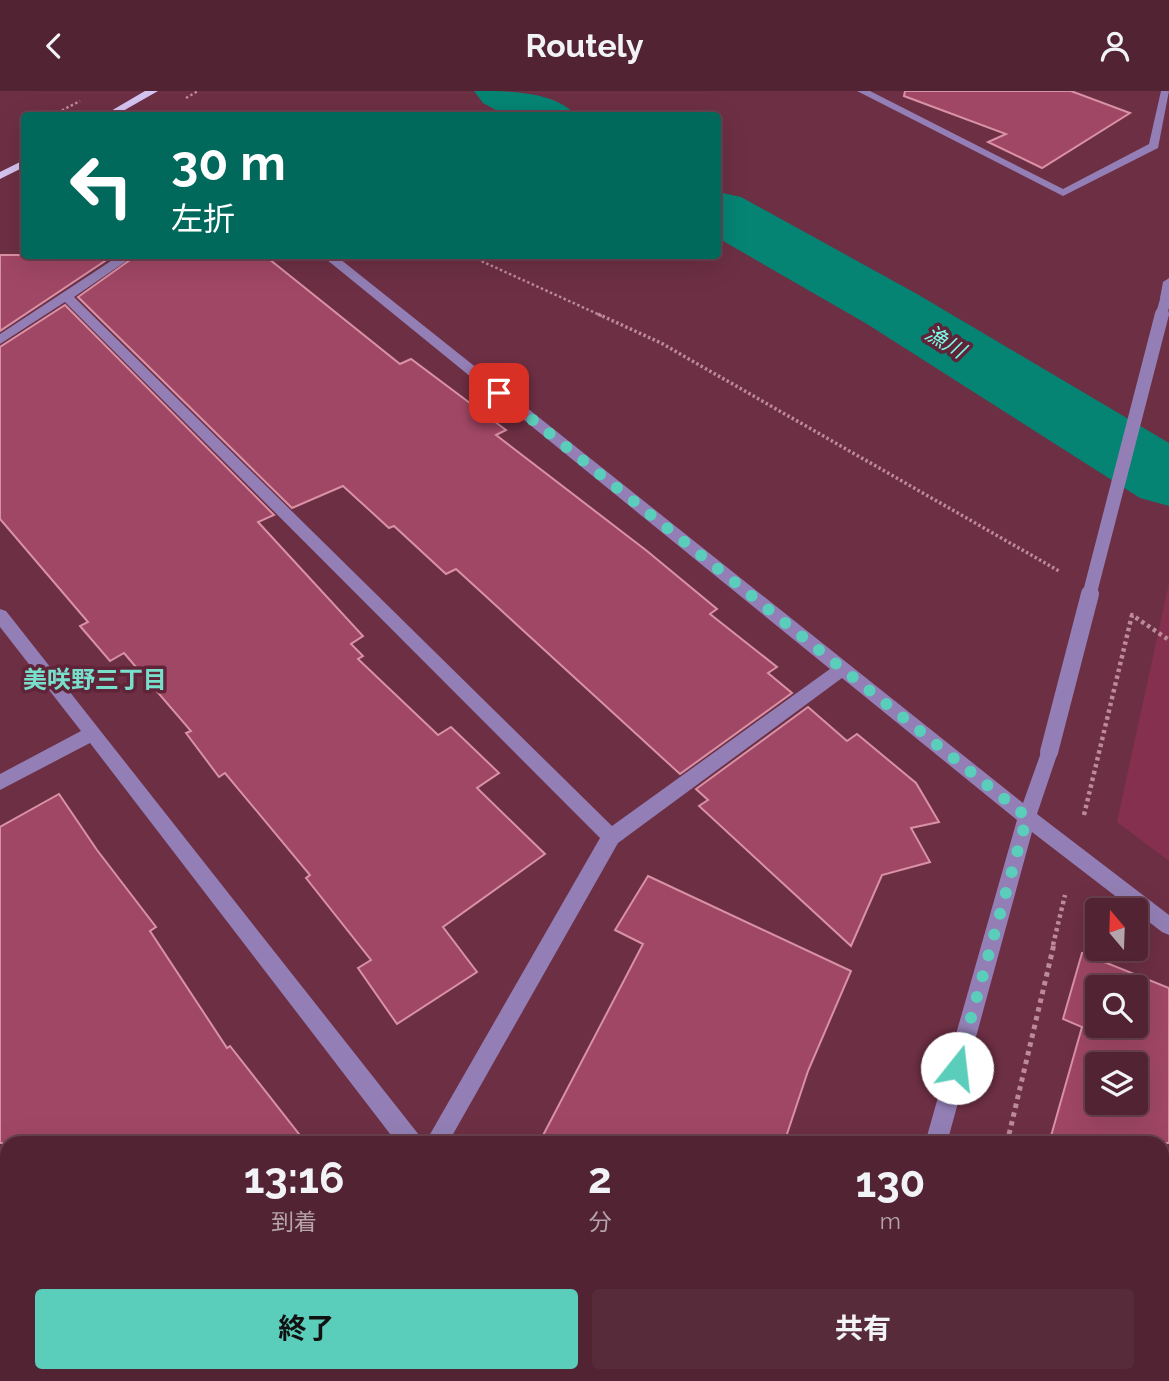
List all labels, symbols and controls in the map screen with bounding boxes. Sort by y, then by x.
icon: back [35,27,73,65]
text: Routely [526,27,643,64]
icon: person [1096,27,1134,65]
text: 30 m [171,134,286,191]
icon: left [56,140,147,231]
text: 左折 [171,200,235,237]
water label: 漁川 [921,320,971,364]
pin [469,363,529,423]
icon: arrive [480,374,518,412]
district label: 美咲野三丁目 [23,665,167,694]
north arrow [1085,898,1148,961]
map controls [1085,898,1148,1115]
button: search [1085,975,1148,1038]
position arrow [920,1031,994,1105]
button: layers [1085,1052,1148,1115]
text: 13:16 [244,1154,344,1203]
text: 2 [588,1154,612,1203]
text: 130 [855,1158,925,1207]
text: m [880,1207,901,1234]
text: 到着 [271,1208,317,1235]
text: 分 [588,1208,611,1235]
button: 終了 [35,1289,578,1369]
button: 共有 [592,1289,1134,1369]

